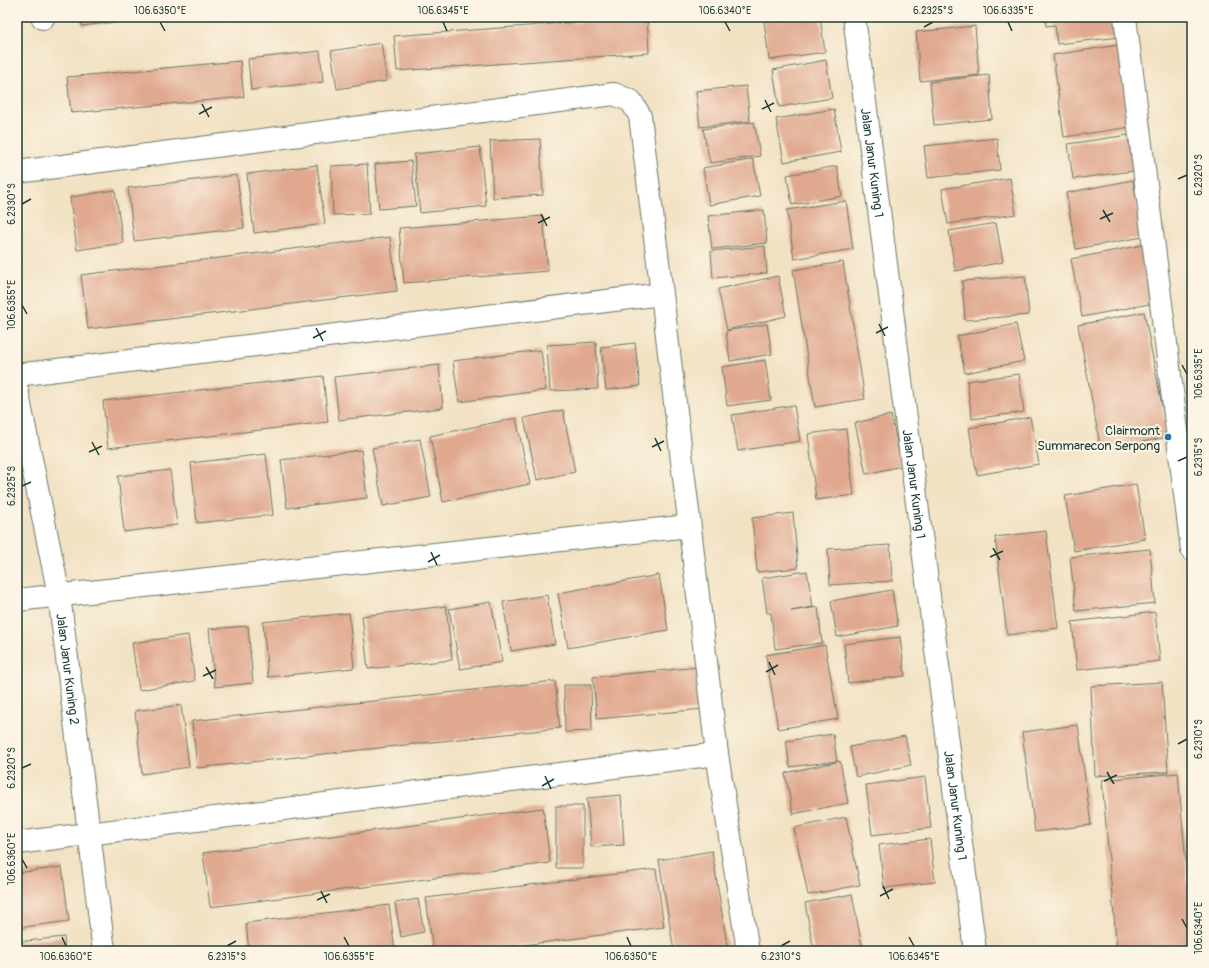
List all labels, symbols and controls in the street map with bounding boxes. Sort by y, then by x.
text: 106.6350°E [134,5,186,17]
text: 106.6345°E [418,5,468,17]
text: 106.6340°E [699,5,751,17]
text: 6.2325°S [913,5,953,17]
text: 106.6335°E [983,5,1033,17]
street label: Jalan Janur Kuning 1 [857,107,887,219]
text: 6.2320°S [1193,154,1205,196]
text: 6.2330°S [6,183,18,225]
text: 106.6355°E [6,280,18,330]
text: 106.6335°E [1193,349,1205,399]
place label: Clairmont Summarecon Serpong [1037,423,1161,454]
street label: Jalan Janur Kuning 1 [899,429,929,540]
marker: Clairmont Summarecon Serpong [1163,432,1173,442]
text: 6.2315°S [1193,438,1205,476]
text: 6.2325°S [6,466,18,506]
street label: Jalan Janur Kuning 2 [52,612,82,726]
text: 6.2310°S [1193,719,1205,759]
text: 6.2320°S [6,747,18,789]
street label: Jalan Janur Kuning 1 [940,750,970,861]
text: 106.6360°E [6,833,18,885]
text: 106.6340°E [1193,902,1205,954]
text: 106.6360°E [40,951,92,963]
text: 6.2315°S [208,951,246,963]
text: 106.6355°E [324,951,374,963]
text: 106.6350°E [605,951,657,963]
text: 6.2310°S [761,951,801,963]
text: 106.6345°E [889,951,939,963]

